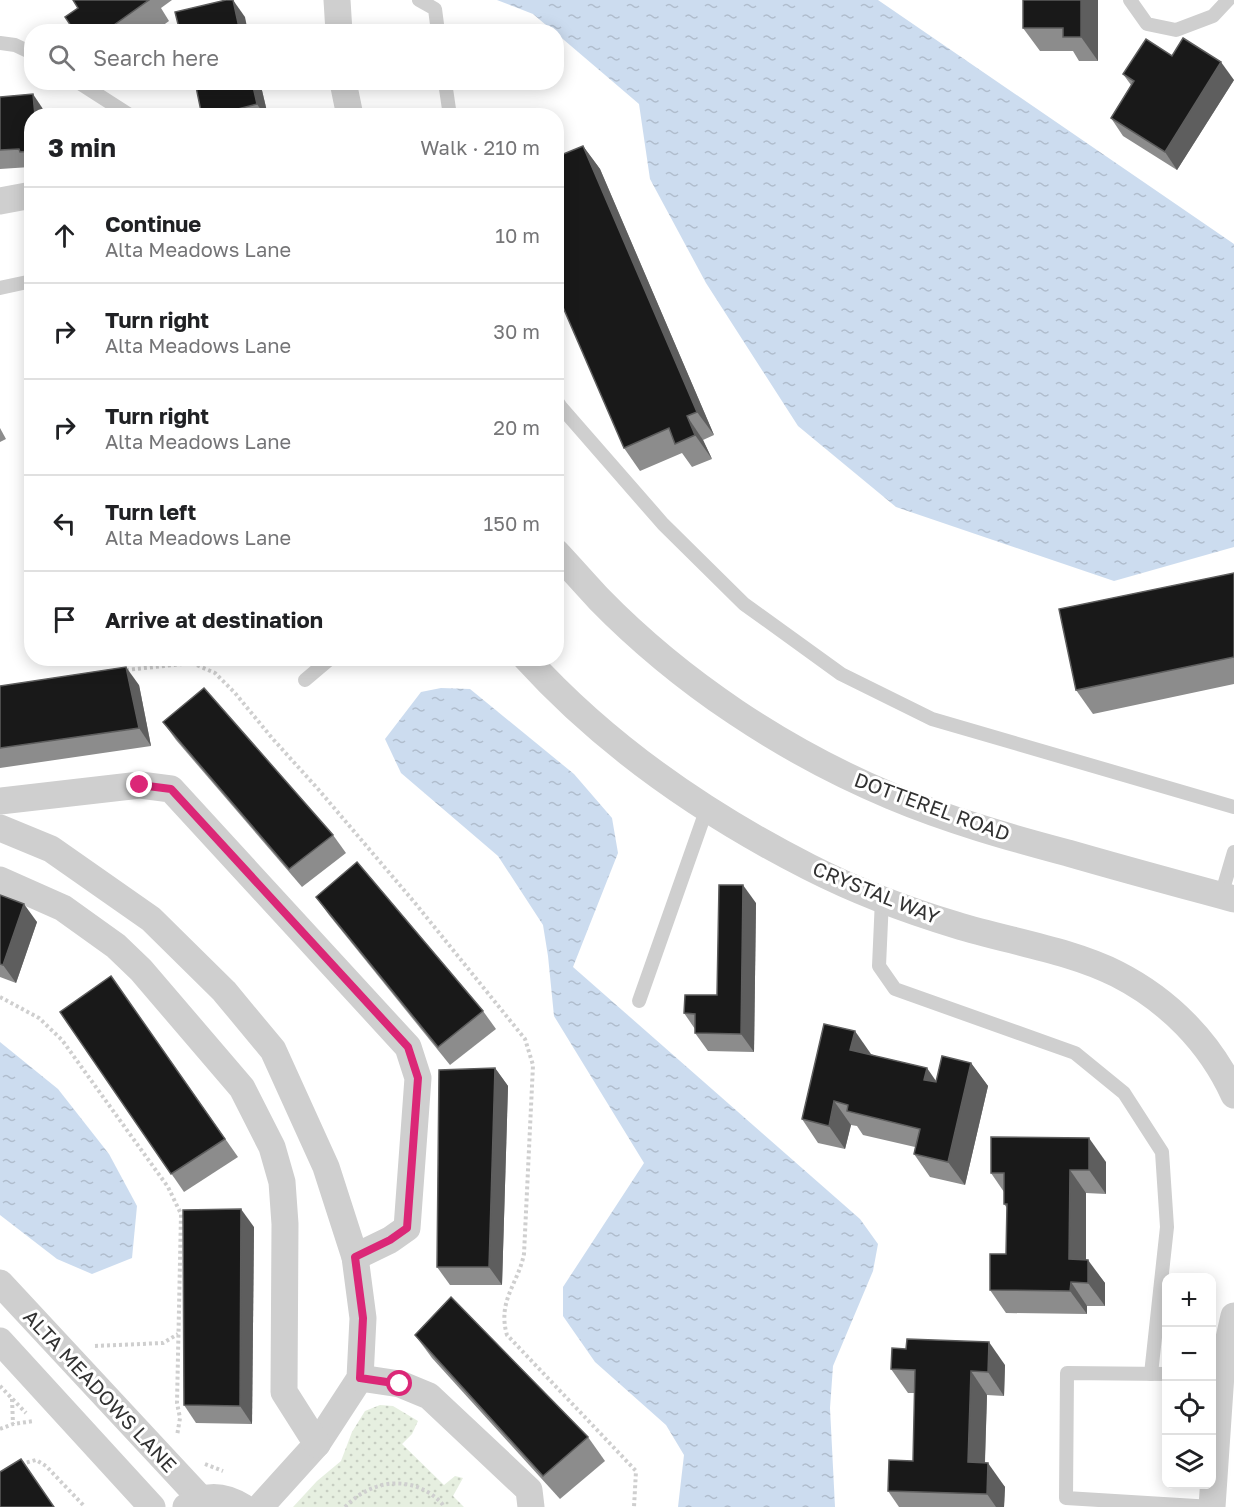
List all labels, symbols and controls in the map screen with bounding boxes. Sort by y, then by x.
search box [24,24,564,90]
icon: search [45,41,78,74]
text: Search here [93,44,219,71]
text: 3 min [48,132,116,163]
text: Walk · 210 m [420,135,540,159]
text: Continue [105,210,201,237]
icon: ahead [48,219,81,252]
text: 10 m [495,223,540,247]
text: Alta Meadows Lane [105,237,291,261]
text: Turn right [105,306,209,333]
icon: right [48,315,81,348]
text: 30 m [493,319,540,343]
text: Alta Meadows Lane [105,333,291,357]
text: Turn right [105,402,209,429]
icon: right [48,411,81,444]
text: 20 m [493,415,540,439]
text: Alta Meadows Lane [105,429,291,453]
text: Turn left [105,498,196,525]
icon: left [48,507,81,540]
text: 150 m [484,511,540,535]
text: Alta Meadows Lane [105,525,291,549]
icon: arrive [48,603,81,636]
text: Arrive at destination [105,606,323,633]
street label: DOTTEREL ROAD [851,767,1013,845]
route end [126,771,152,797]
street label: CRYSTAL WAY [810,856,943,928]
map controls [1162,1273,1216,1489]
button: + [1162,1273,1216,1327]
street label: ALTA MEADOWS LANE [19,1304,182,1477]
button: − [1162,1327,1216,1381]
route start [386,1370,412,1396]
button: locate [1162,1381,1216,1435]
button: layers [1162,1435,1216,1489]

